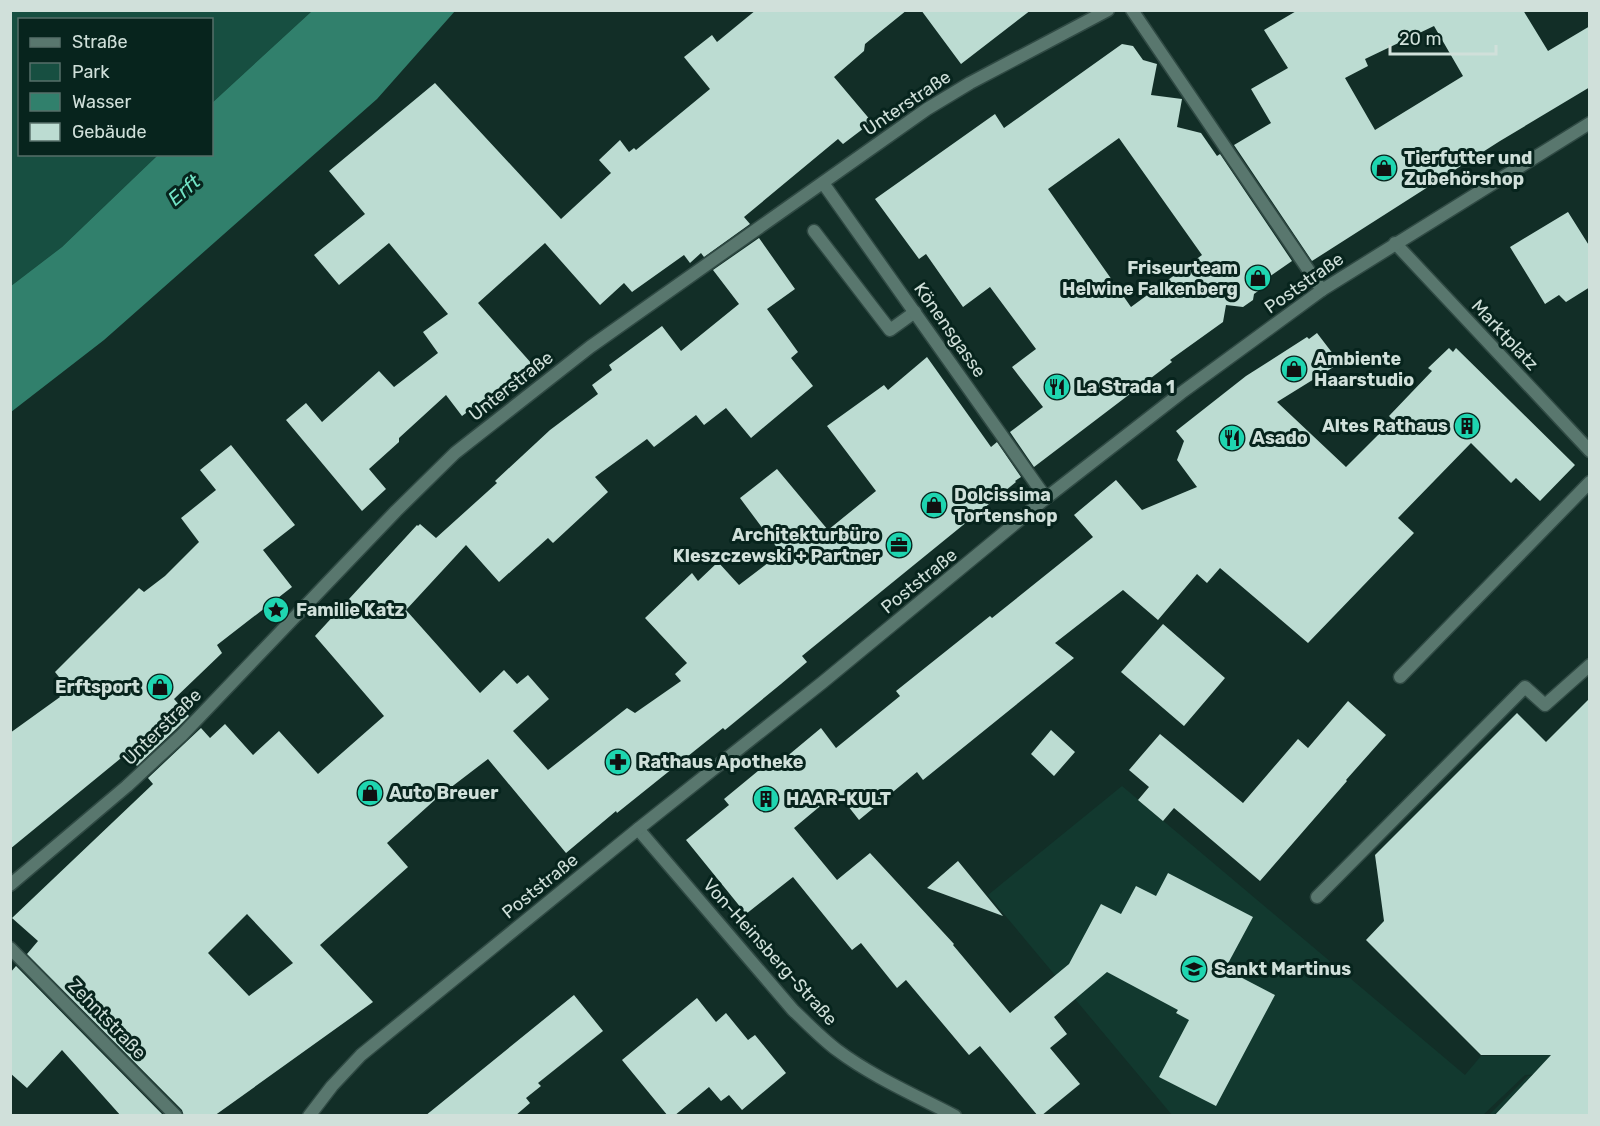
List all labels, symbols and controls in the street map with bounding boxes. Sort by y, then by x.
legend [18,18,213,156]
scale bar [1390,18,1496,56]
text: 20 m [1399,28,1441,50]
text: Straße [72,31,128,53]
text: Park [72,61,110,83]
street label: Unterstraße [859,66,955,140]
text: Wasser [72,91,131,113]
text: Gebäude [72,121,147,143]
place label: Tierfutter und Zubehörshop [1404,147,1532,190]
shop icon: Tierfutter und Zubehörshop [1369,153,1399,183]
water label: Erft [163,169,205,211]
street label: Poststraße [1260,248,1348,318]
place label: Friseurteam Helwine Falkenberg [1062,257,1238,300]
shop icon: Friseurteam Helwine Falkenberg [1243,263,1273,293]
street label: Könensgasse [909,278,991,382]
street label: Marktplatz [1467,295,1543,375]
street label: Unterstraße [464,346,558,426]
place label: Ambiente Haarstudio [1314,348,1414,391]
shop icon: Ambiente Haarstudio [1279,354,1309,384]
restaurant icon: La Strada 1 [1042,372,1072,402]
place label: La Strada 1 [1076,376,1175,398]
building icon: Altes Rathaus [1452,411,1482,441]
place label: Altes Rathaus [1322,415,1448,437]
restaurant icon: Asado [1217,423,1247,453]
place label: Asado [1252,427,1308,449]
place label: Dolcissima Tortenshop [954,484,1058,527]
shop icon: Dolcissima Tortenshop [919,490,949,520]
place label: Architekturbüro Kleszczewski + Partner [673,524,880,567]
office icon: Architekturbüro Kleszczewski + Partner [884,530,914,560]
street label: Poststraße [877,544,961,618]
place icon: Familie Katz [261,595,291,625]
place label: Familie Katz [296,599,405,621]
shop icon: Erftsport [145,672,175,702]
place label: Erftsport [55,676,140,698]
street label: Unterstraße [118,684,206,770]
pharmacy icon: Rathaus Apotheke [603,747,633,777]
place label: Rathaus Apotheke [638,751,804,773]
shop icon: Auto Breuer [355,778,385,808]
place label: Auto Breuer [389,782,498,804]
building icon: HAAR-KULT [751,784,781,814]
place label: HAAR-KULT [786,788,891,810]
street label: Poststraße [498,849,582,923]
street label: Von-Heinsberg-Straße [698,874,842,1030]
school or university icon: Sankt Martinus [1179,954,1209,984]
place label: Sankt Martinus [1214,958,1351,980]
street label: Zehntstraße [63,974,151,1064]

